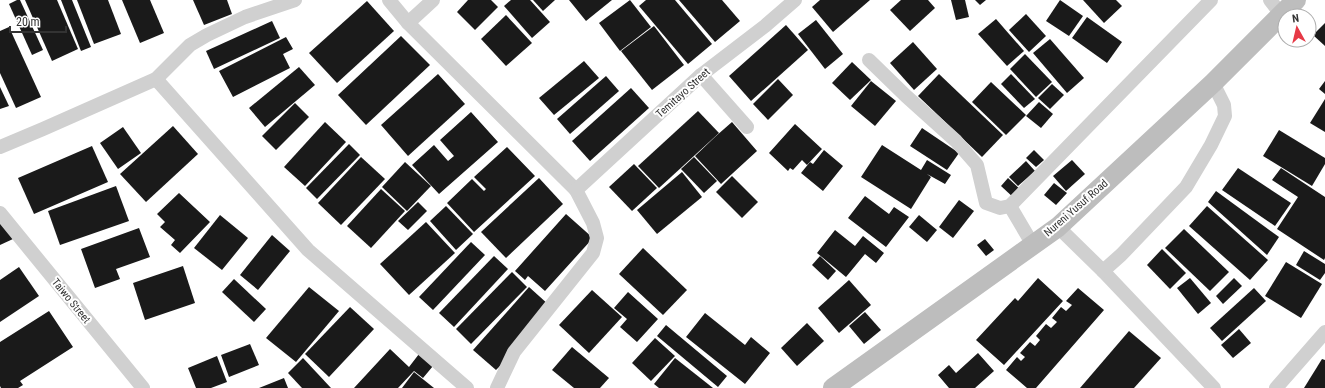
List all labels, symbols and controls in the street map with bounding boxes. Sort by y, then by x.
scale bar [10,8,66,34]
north arrow [1277,8,1317,48]
text: N [1291,12,1300,25]
text: 20 m [16,15,40,29]
street label: Temitayo Street [653,65,713,121]
street label: Nureni Yusuf Road [1041,177,1111,239]
street label: Taiwo Street [49,276,93,326]

